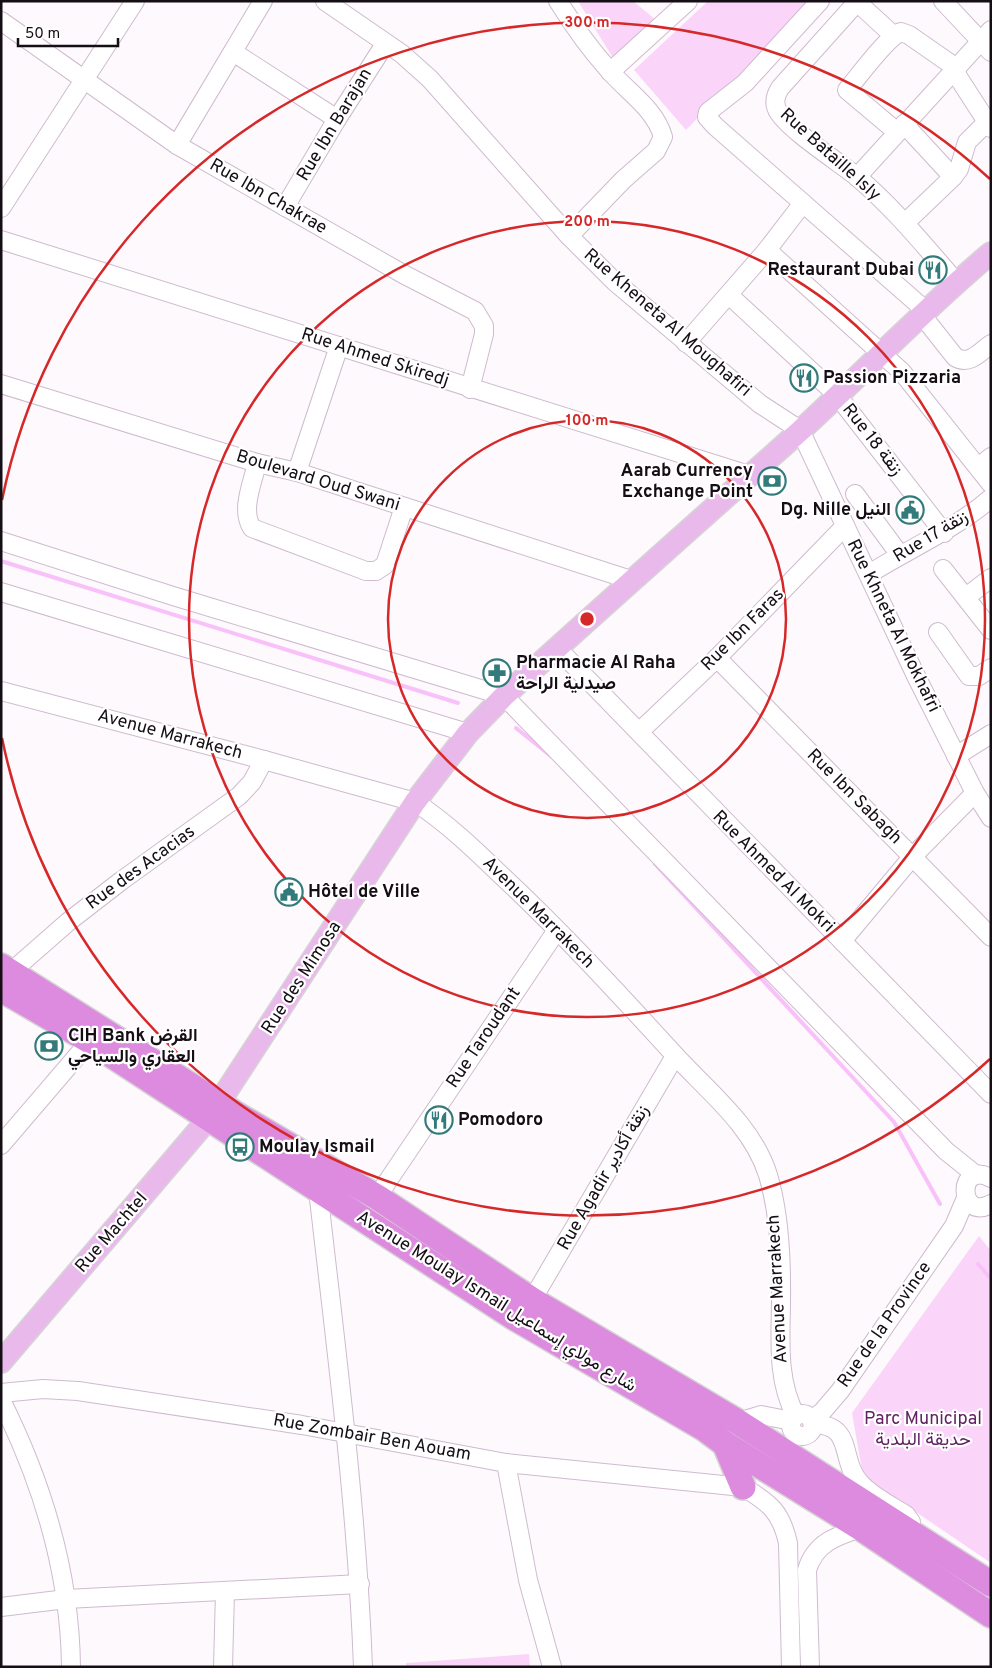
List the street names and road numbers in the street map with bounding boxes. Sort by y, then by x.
street label: Rue Ibn Barajan [292,64,378,186]
street label: Rue Bataille Isly [775,104,885,206]
street label: Rue Ibn Chakrae [205,154,331,240]
street label: Rue Kheneta Al Moughafiri [578,244,756,402]
street label: Rue Ahmed Skiredj [298,323,452,393]
street label: Rue 18 زنقة [836,399,908,481]
street label: Boulevard Oud Swani [233,445,403,517]
street label: Rue 17 زنقة [889,506,973,568]
street label: Rue Khneta Al Mokhafri [841,536,945,716]
street label: Rue Ibn Faras [697,584,789,676]
street label: Avenue Marrakech [95,705,245,765]
street label: Rue Ibn Sabagh [801,744,907,850]
street label: Rue Ahmed Al Mokri [707,806,839,938]
street label: Rue des Acacias [82,821,200,915]
street label: Avenue Marrakech [477,852,599,974]
street label: Rue des Mimosa [257,917,347,1039]
street label: Rue Taroudant [442,983,526,1093]
street label: Rue Agadir زنقة أكادير [553,1101,655,1255]
street label: Rue Machtel [71,1188,153,1278]
street label: Avenue Moulay Ismail شارع مولاي إسماعيل [351,1206,640,1400]
street label: Avenue Marrakech [763,1214,793,1364]
street label: Rue de la Province [833,1257,937,1393]
street label: Rue Zombair Ben Aouam [271,1409,473,1467]

